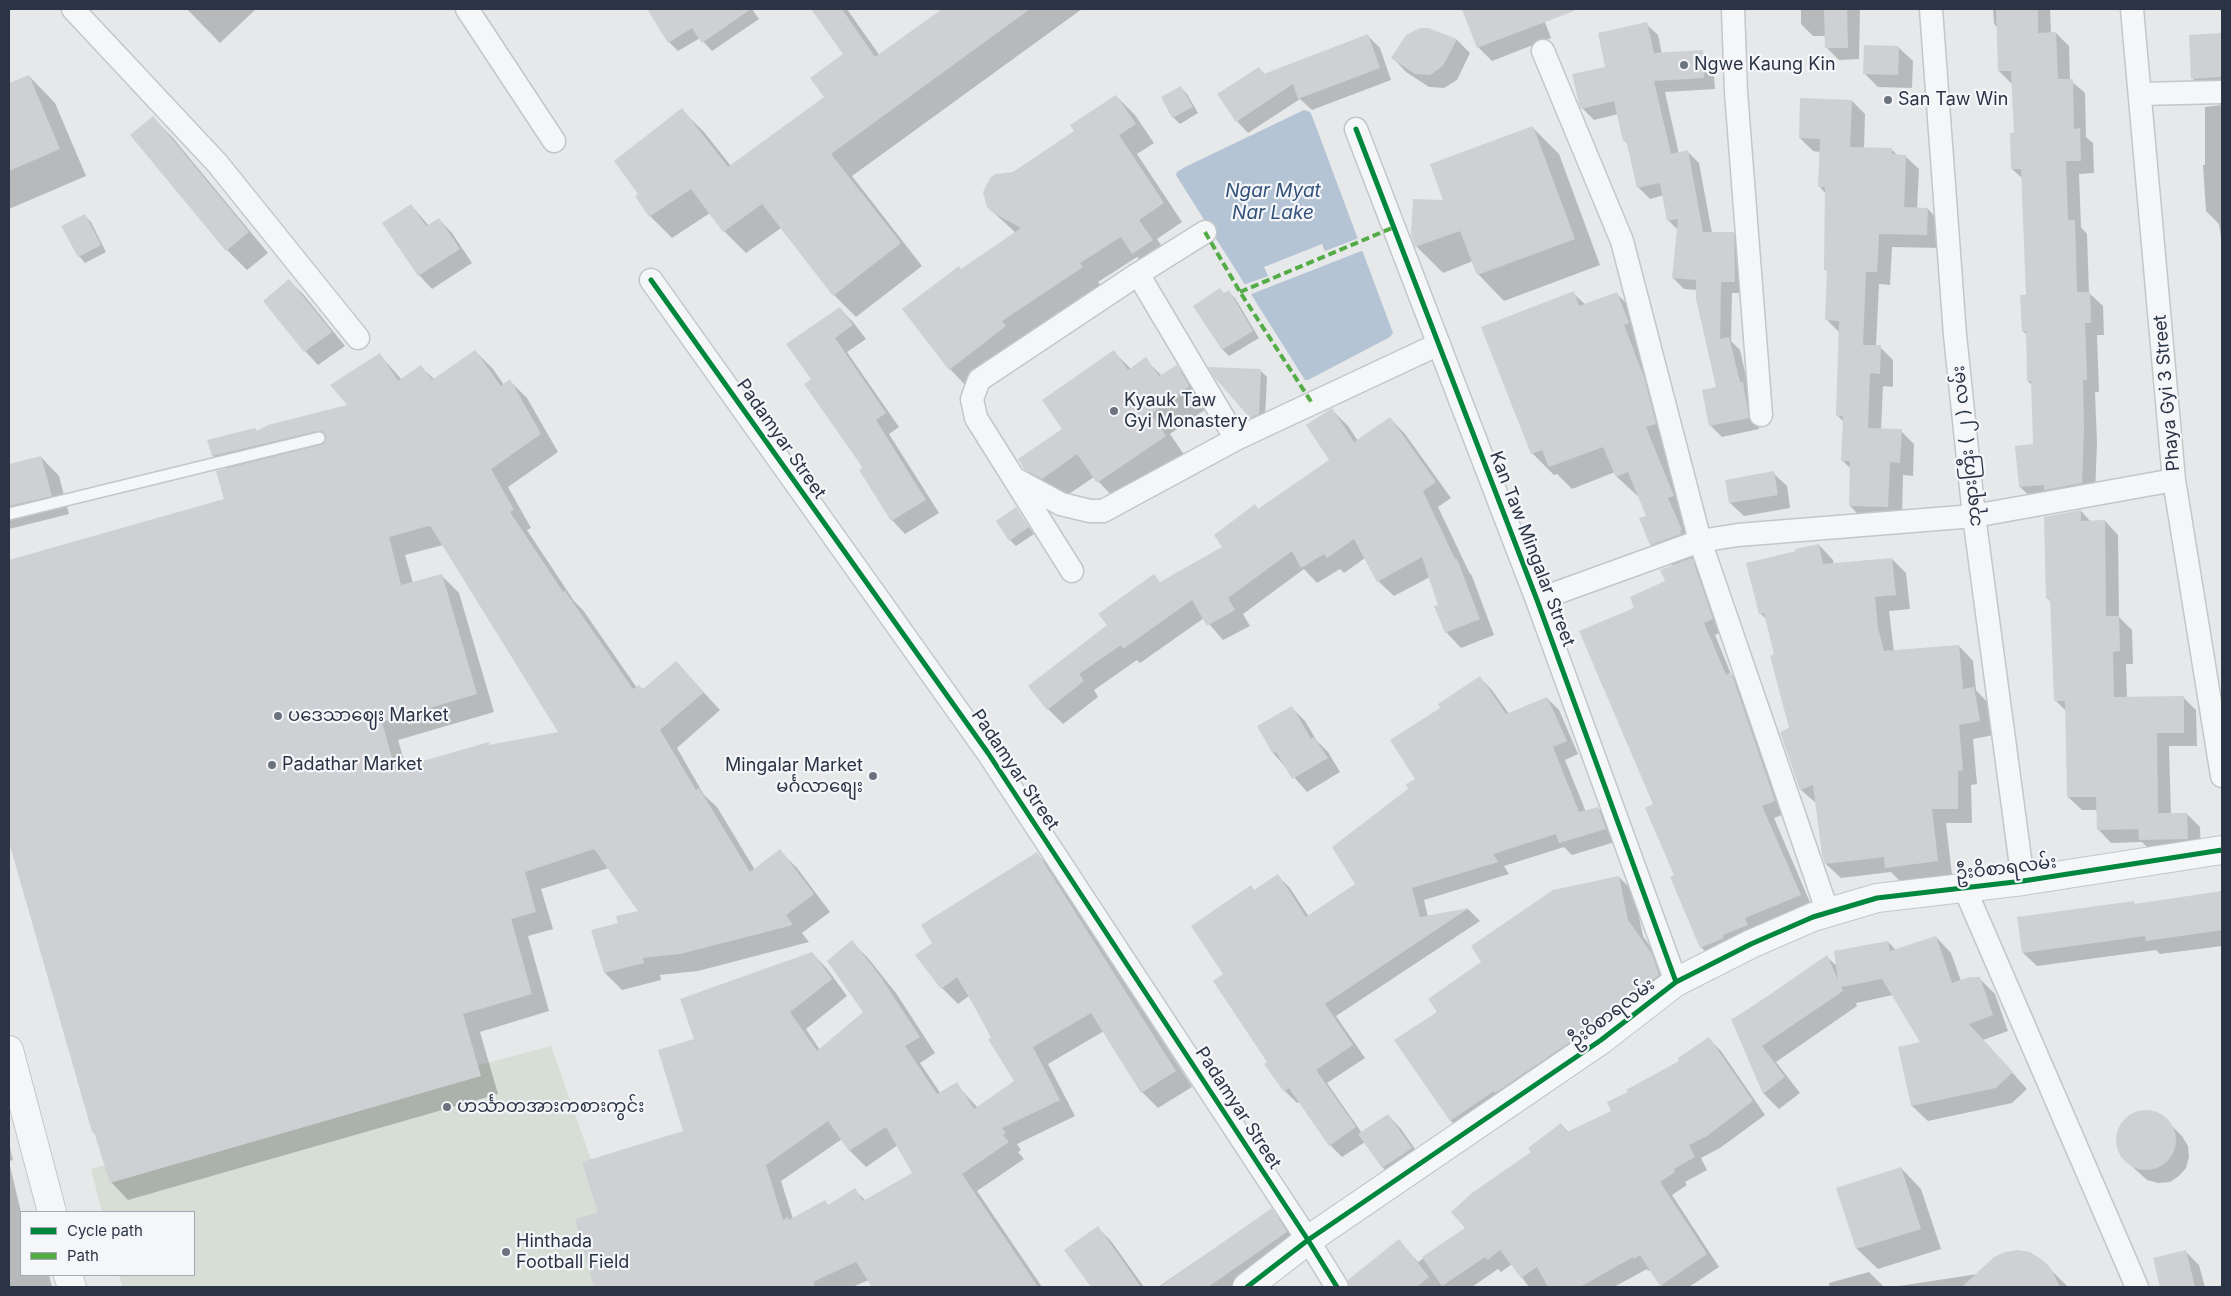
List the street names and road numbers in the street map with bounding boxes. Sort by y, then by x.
street label: Phaya Gyi 3 Street [2149,314,2185,472]
street label: ဘုရားကြီး ( ၂ ) လမ်း [1948,364,1986,528]
street label: Padamyar Street [732,375,830,503]
street label: Kan Taw Mingalar Street [1485,448,1579,650]
street label: Padamyar Street [967,706,1063,834]
street label: ဦးဝိစာရလမ်း [1954,851,2058,885]
street label: ဦးဝိစာရလမ်း [1565,974,1659,1052]
street label: Padamyar Street [1191,1043,1285,1173]

